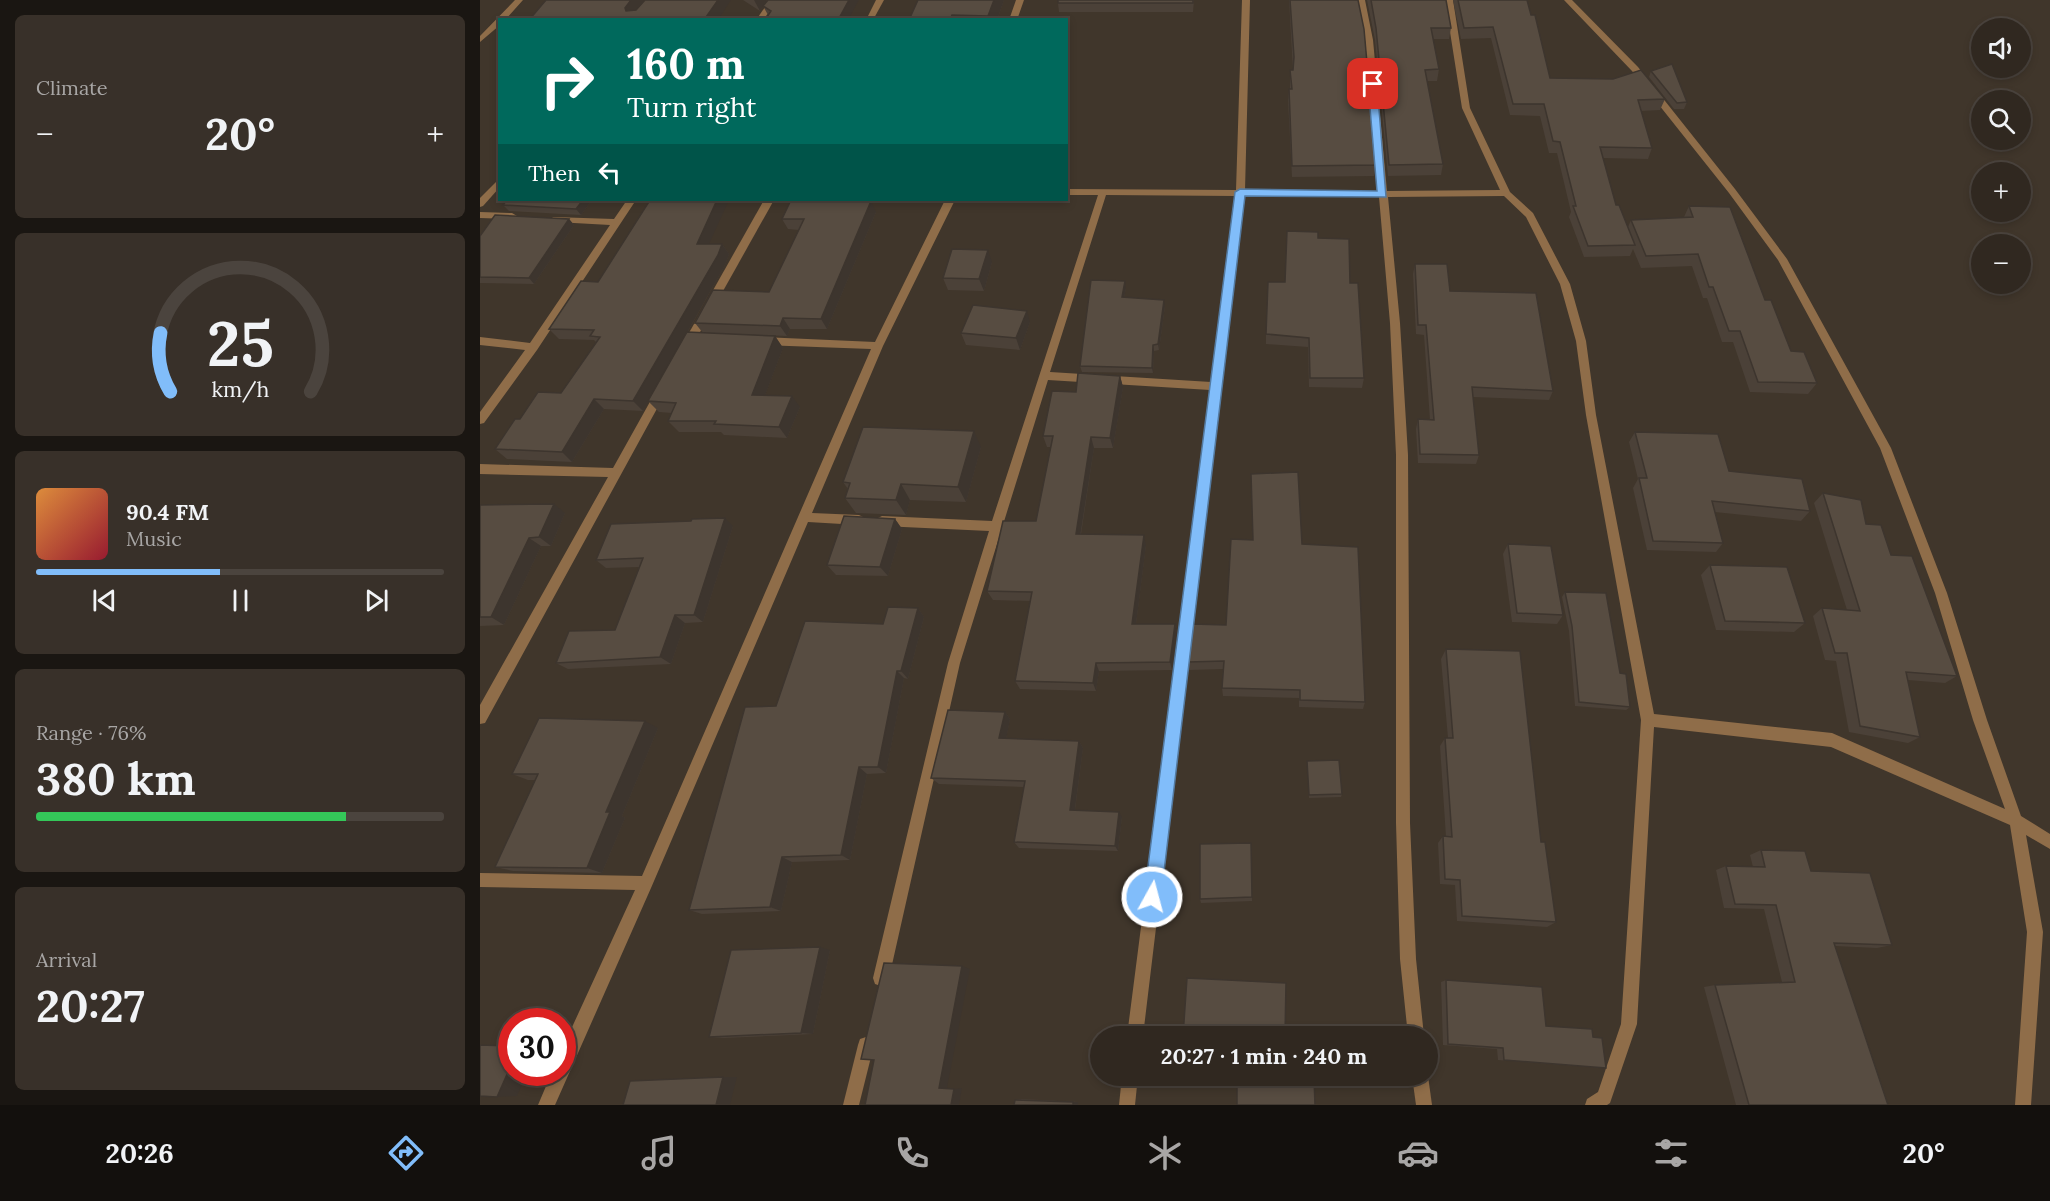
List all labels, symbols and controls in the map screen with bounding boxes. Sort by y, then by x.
map controls [1971,18,2031,294]
button: sound [1971,18,2031,78]
text: 160 m [627,37,745,91]
icon: right [528,42,606,120]
pin [1347,58,1398,109]
icon: arrive [1356,67,1389,100]
text: Climate [36,75,108,100]
text: Turn right [627,90,756,124]
button: search [1971,90,2031,150]
text: 20° [205,105,275,162]
text: − [36,113,54,155]
text: + [426,113,444,155]
icon: left [593,156,626,189]
text: Then [528,159,581,187]
button: + [1971,162,2031,222]
button: − [1971,234,2031,294]
text: 25 [207,303,273,383]
text: km/h [211,375,269,403]
text: 90.4 FM [126,498,209,526]
text: Music [126,526,182,551]
icon: previous [88,584,121,617]
icon: pause [224,584,257,617]
icon: next [360,584,393,617]
text: Range · 76% [36,720,147,745]
text: 380 km [36,750,196,807]
position arrow [1120,865,1184,929]
text: Arrival [36,947,97,972]
text: 20:27 [36,977,145,1034]
speed limit sign: 30 [498,1008,576,1086]
text: 20:27 · 1 min · 240 m [1161,1042,1367,1070]
icon: directions [385,1132,427,1174]
icon: music [638,1132,680,1174]
icon: phone [891,1132,933,1174]
icon: climate [1144,1132,1186,1174]
icon: car [1397,1132,1439,1174]
icon: filters [1650,1132,1692,1174]
text: 20:26 [105,1136,174,1170]
text: 20° [1903,1136,1945,1170]

